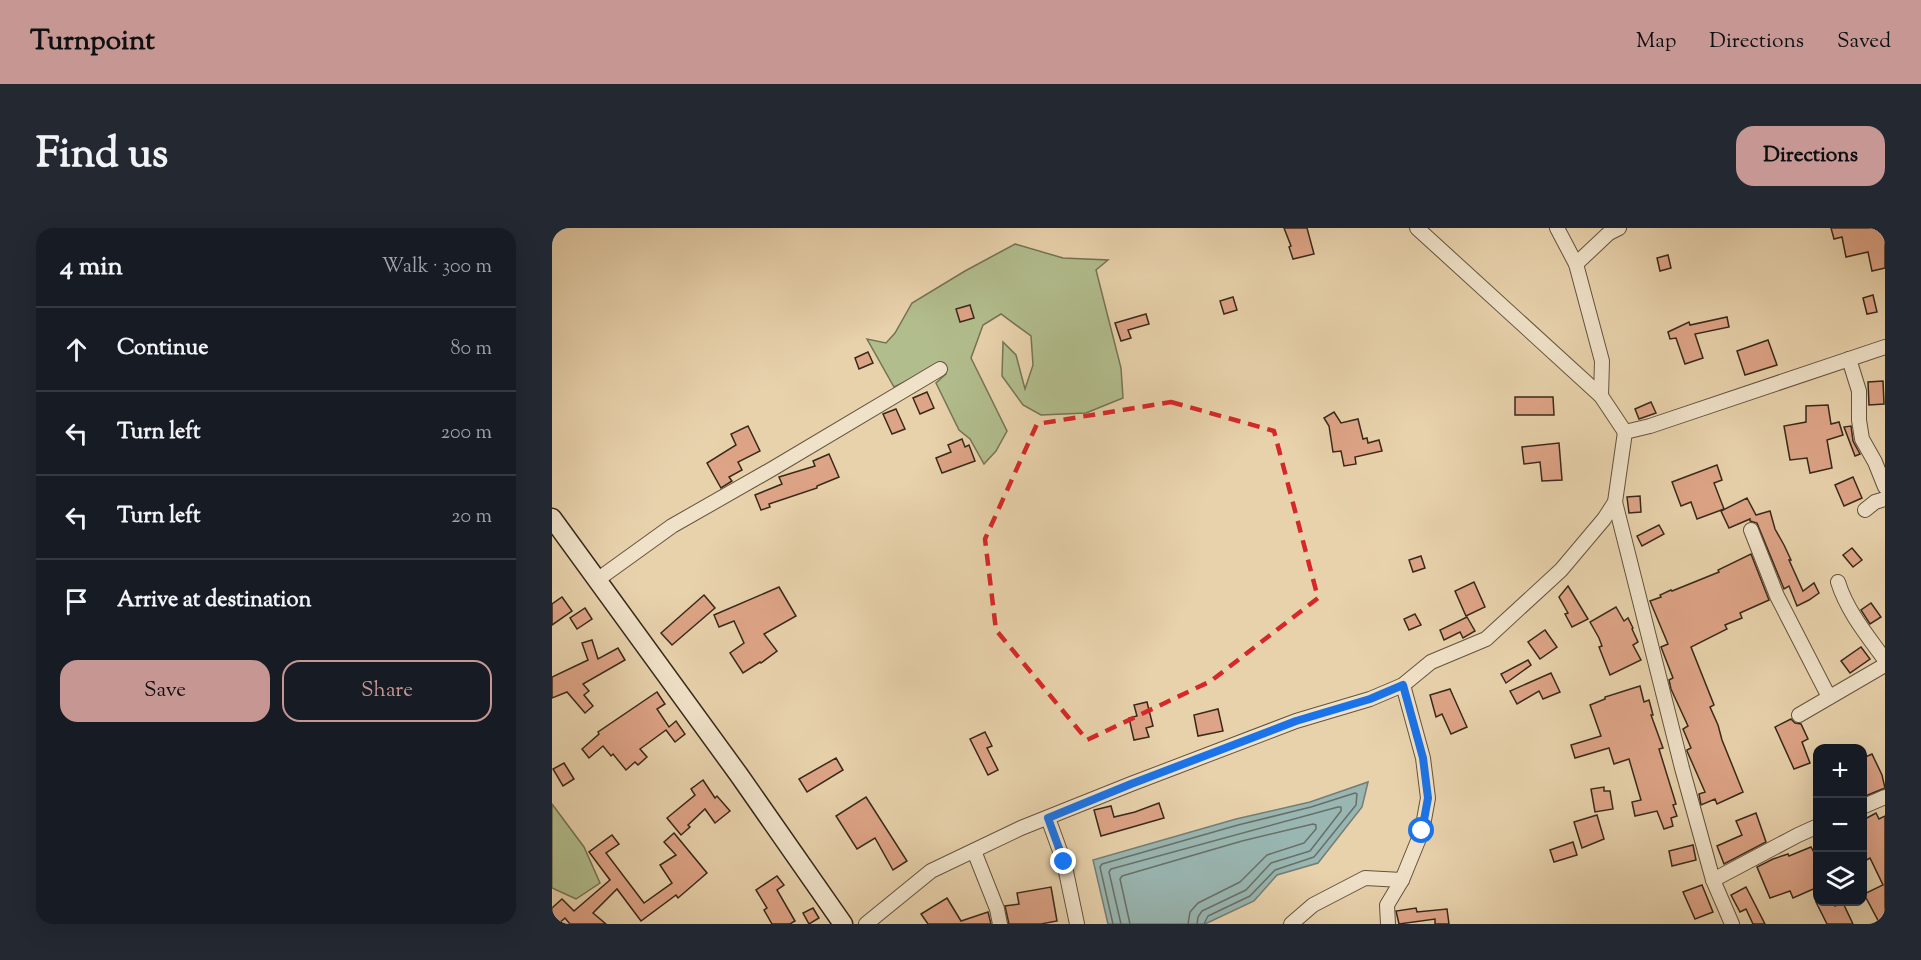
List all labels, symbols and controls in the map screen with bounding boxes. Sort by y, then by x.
text: Turnpoint [30,22,155,62]
text: Map [1636,27,1676,57]
text: Directions [1709,27,1804,57]
text: Saved [1837,27,1891,57]
text: Find us [36,126,168,186]
button: Directions [1736,126,1885,186]
text: 4 min [60,249,123,286]
text: Walk · 300 m [382,253,492,282]
icon: ahead [60,333,93,366]
text: Continue [117,333,208,365]
text: 80 m [451,335,492,364]
icon: left [60,417,93,450]
text: Turn left [117,417,200,449]
text: 200 m [441,419,492,448]
icon: left [60,501,93,534]
text: Turn left [117,501,200,533]
text: 20 m [451,503,492,532]
icon: arrive [60,585,93,618]
text: Arrive at destination [117,585,312,617]
button: Save [60,660,270,722]
button: Share [282,660,492,722]
map controls [1813,744,1867,906]
button: + [1813,744,1867,798]
button: − [1813,798,1867,852]
route start [1408,817,1434,843]
route end [1050,848,1076,874]
button: layers [1813,852,1867,906]

